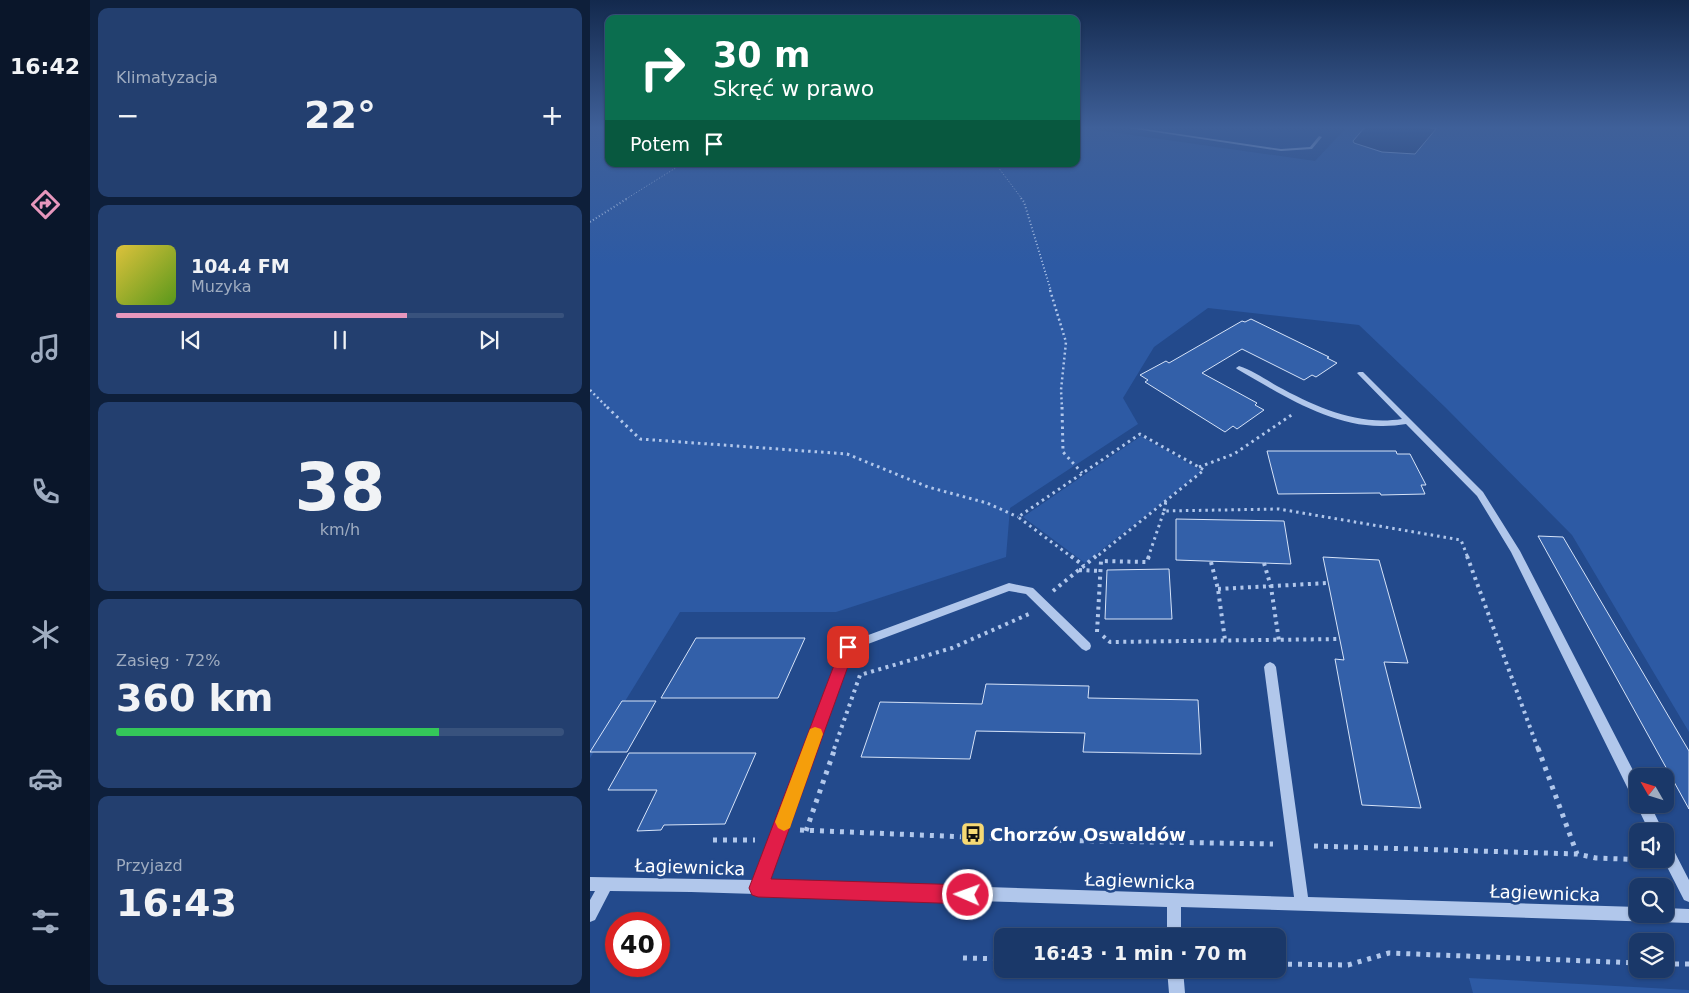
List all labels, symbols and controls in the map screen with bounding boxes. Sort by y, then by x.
icon: right [630,35,695,100]
text: 30 m [713,35,810,75]
text: 16:42 [10,54,80,79]
text: Klimatyzacja [116,68,218,87]
text: Skręć w prawo [713,76,874,101]
text: 22° [304,93,376,137]
text: − [116,99,139,132]
text: + [541,99,564,132]
icon: arrive [700,130,728,158]
text: Potem [630,133,690,155]
icon: directions [28,187,63,222]
text: 104.4 FM [191,255,290,277]
text: Muzyka [191,277,252,296]
icon: previous [177,326,205,354]
icon: pause [326,326,354,354]
icon: next [475,326,503,354]
icon: music [28,331,63,366]
text: 38 [295,450,385,525]
icon: phone [28,474,63,509]
text: km/h [320,520,360,539]
icon: climate [28,617,63,652]
pin [827,626,869,668]
icon: arrive [834,633,862,661]
text: Zasięg · 72% [116,651,220,670]
text: 360 km [116,676,273,720]
icon: car [28,761,63,796]
north arrow [1629,768,1674,812]
map controls [1629,768,1674,978]
bus stop icon: Chorzów Oswaldów [960,821,986,847]
button: sound [1629,823,1674,868]
place label: Chorzów Oswaldów [990,824,1186,845]
street label: Łagiewnicka [633,855,746,879]
text: Przyjazd [116,856,183,875]
position arrow [941,868,993,920]
street label: Łagiewnicka [1083,869,1196,893]
button: search [1629,878,1674,923]
text: 16:43 [116,881,237,925]
street label: Łagiewnicka [1488,881,1601,905]
icon: filters [28,904,63,939]
speed limit sign: 40 [605,912,670,977]
button: layers [1629,933,1674,978]
text: 16:43 · 1 min · 70 m [1033,942,1247,964]

